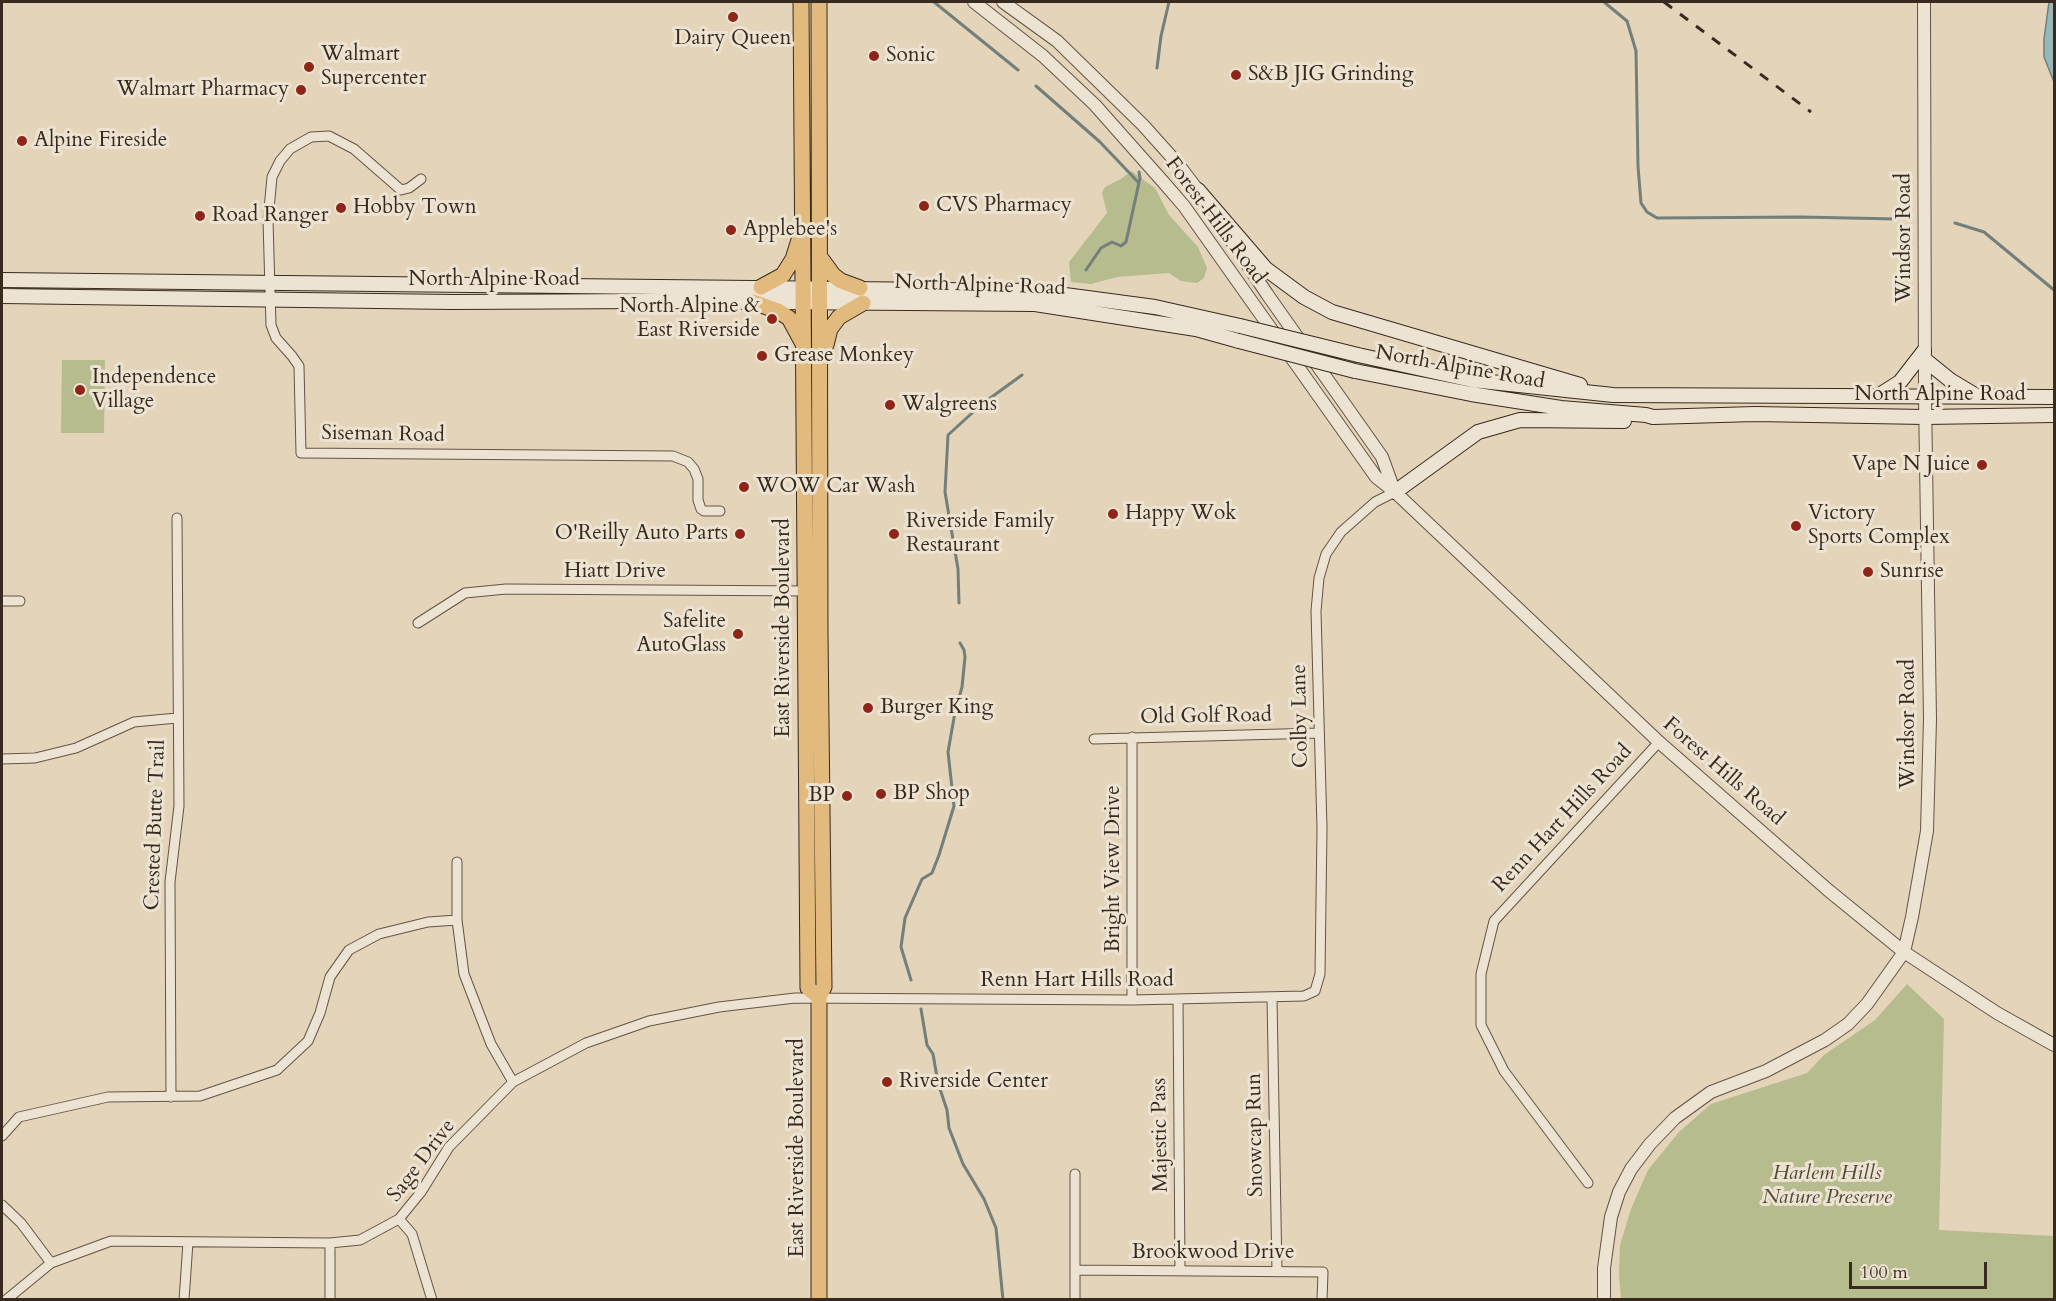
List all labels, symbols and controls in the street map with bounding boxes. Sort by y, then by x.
marker: Dairy Queen [726,10,740,24]
place label: Dairy Queen [674,26,792,52]
place label: Walmart Supercenter [321,42,426,92]
place label: Sonic [886,43,935,69]
marker: Sonic [867,49,881,63]
marker: Walmart Supercenter [302,60,316,74]
place label: S&B JIG Grinding [1248,62,1413,88]
marker: S&B JIG Grinding [1229,68,1243,82]
place label: Walmart Pharmacy [116,77,289,103]
marker: Walmart Pharmacy [294,83,308,97]
place label: Alpine Fireside [34,128,167,154]
marker: Alpine Fireside [15,134,29,148]
street label: Forest Hills Road [1159,152,1271,290]
street label: Windsor Road [1892,173,1918,303]
place label: CVS Pharmacy [936,193,1072,219]
place label: Hobby Town [353,195,477,221]
marker: CVS Pharmacy [917,199,931,213]
marker: Hobby Town [334,201,348,215]
place label: Road Ranger [212,203,328,229]
marker: Road Ranger [193,209,207,223]
place label: Applebee's [743,217,837,243]
marker: Applebee's [724,223,738,237]
street label: North Alpine Road [408,267,580,293]
street label: North Alpine Road [894,270,1066,302]
place label: North Alpine & East Riverside [619,294,760,344]
marker: North Alpine & East Riverside [765,312,779,326]
street label: North Alpine Road [1373,341,1547,395]
place label: Grease Monkey [774,343,914,369]
marker: Grease Monkey [755,349,769,363]
place label: Independence Village [92,365,216,415]
street label: North Alpine Road [1854,382,2026,408]
marker: Independence Village [73,383,87,397]
place label: Walgreens [902,392,997,418]
marker: Walgreens [883,398,897,412]
street label: Siseman Road [321,421,445,449]
place label: Vape N Juice [1852,452,1970,478]
marker: Vape N Juice [1975,458,1989,472]
place label: WOW Car Wash [756,474,915,500]
marker: WOW Car Wash [737,480,751,494]
place label: Happy Wok [1125,501,1237,527]
place label: Victory Sports Complex [1808,501,1950,551]
marker: Happy Wok [1106,507,1120,521]
place label: Riverside Family Restaurant [906,509,1055,559]
street label: East Riverside Boulevard [771,518,797,738]
marker: Victory Sports Complex [1789,519,1803,533]
place label: O'Reilly Auto Parts [555,521,728,547]
marker: O'Reilly Auto Parts [733,527,747,541]
marker: Riverside Family Restaurant [887,527,901,541]
street label: Hiatt Drive [564,559,666,585]
place label: Sunrise [1880,559,1944,585]
marker: Sunrise [1861,565,1875,579]
place label: Safelite AutoGlass [636,609,726,659]
marker: Safelite AutoGlass [731,627,745,641]
street label: Windsor Road [1896,659,1922,789]
street label: Colby Lane [1287,664,1315,768]
place label: Burger King [880,695,993,721]
marker: Burger King [861,701,875,715]
street label: Old Golf Road [1140,703,1272,731]
street label: Forest Hills Road [1657,712,1789,832]
street label: Crested Butte Trail [140,739,172,911]
street label: Renn Hart Hills Road [1488,740,1638,898]
place label: BP Shop [893,781,970,807]
place label: BP [808,783,835,809]
street label: Bright View Drive [1101,785,1127,953]
marker: BP Shop [874,787,888,801]
marker: BP [840,789,854,803]
street label: Renn Hart Hills Road [980,968,1174,994]
street label: East Riverside Boulevard [785,1038,811,1258]
place label: Riverside Center [899,1069,1048,1095]
street label: Snowcap Run [1242,1073,1270,1197]
marker: Riverside Center [880,1075,894,1089]
street label: Majestic Pass [1147,1077,1175,1193]
street label: Sage Drive [383,1115,461,1207]
park label: Harlem Hills Nature Preserve [1762,1161,1892,1211]
street label: Brookwood Drive [1131,1240,1295,1266]
scale bar [1852,1250,1990,1288]
text: 100 m [1860,1260,1908,1285]

